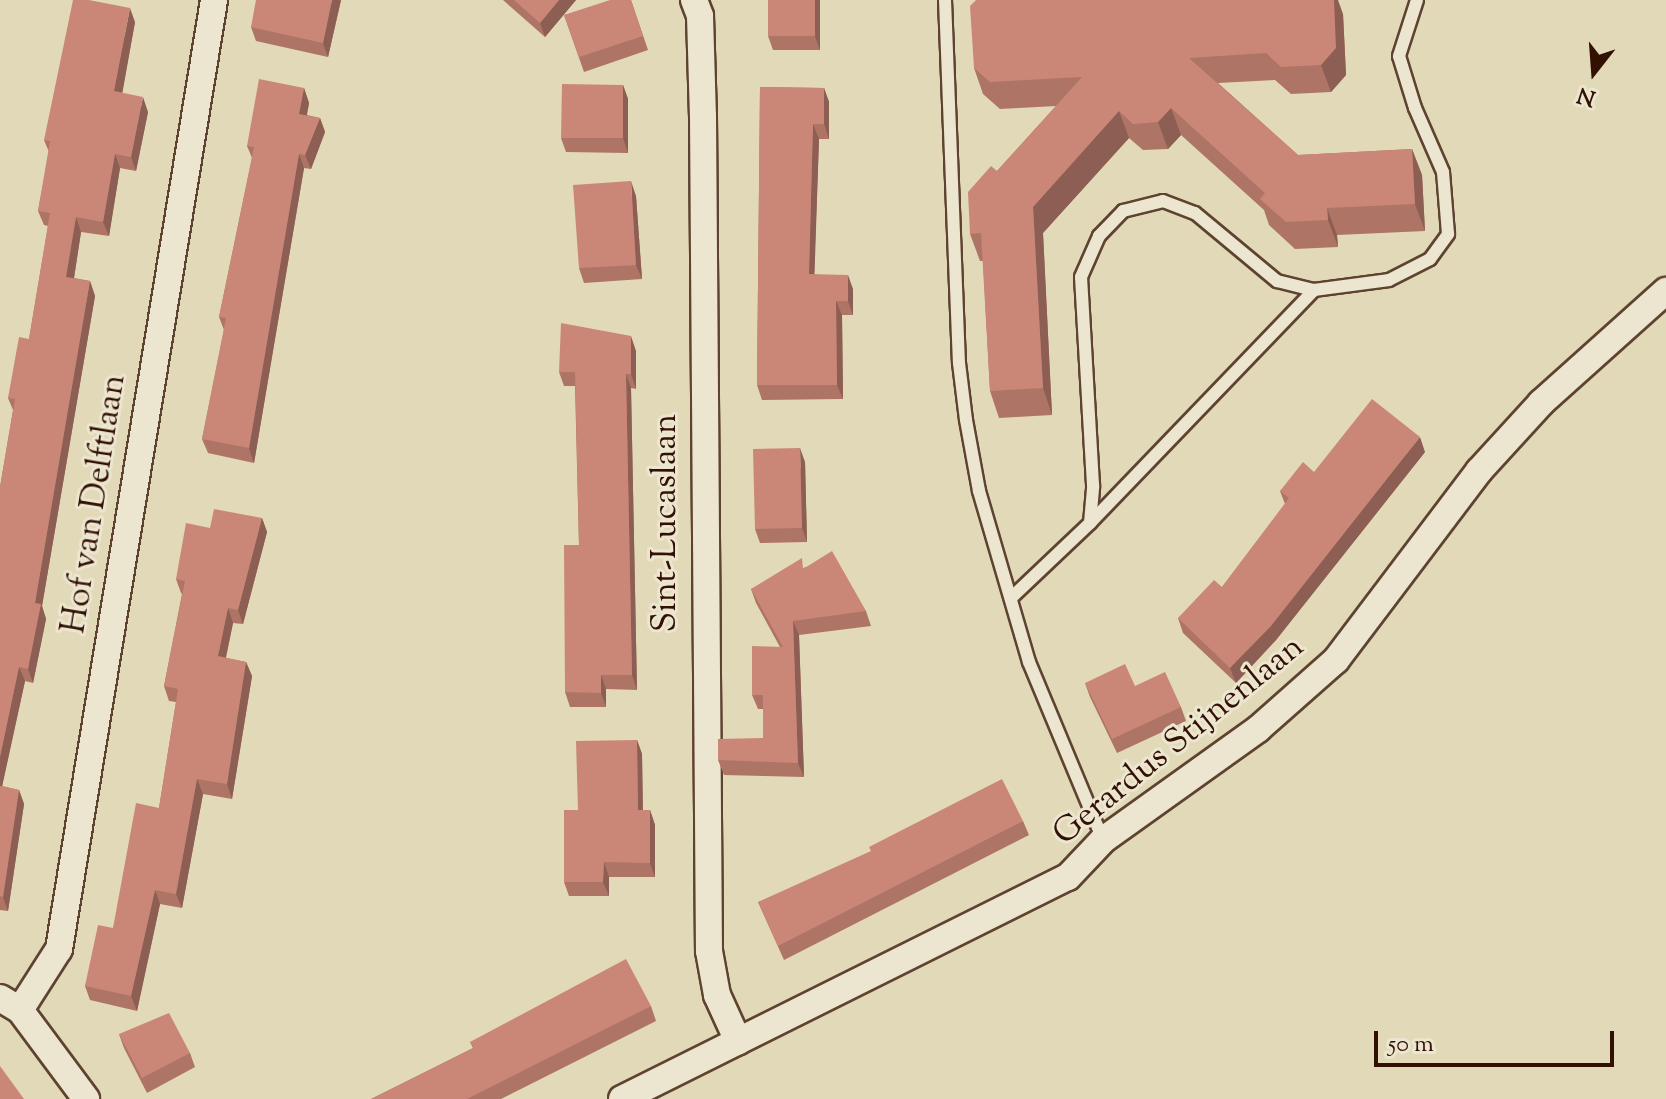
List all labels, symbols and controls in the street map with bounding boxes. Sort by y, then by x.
north arrow [1554,32,1634,112]
text: N [1574,77,1600,113]
street label: Hof van Delftlaan [54,372,136,636]
street label: Sint-Lucaslaan [647,414,687,632]
street label: Gerardus Stijnenlaan [1045,627,1313,855]
scale bar [1378,1015,1618,1065]
text: 50 m [1388,1028,1434,1062]

